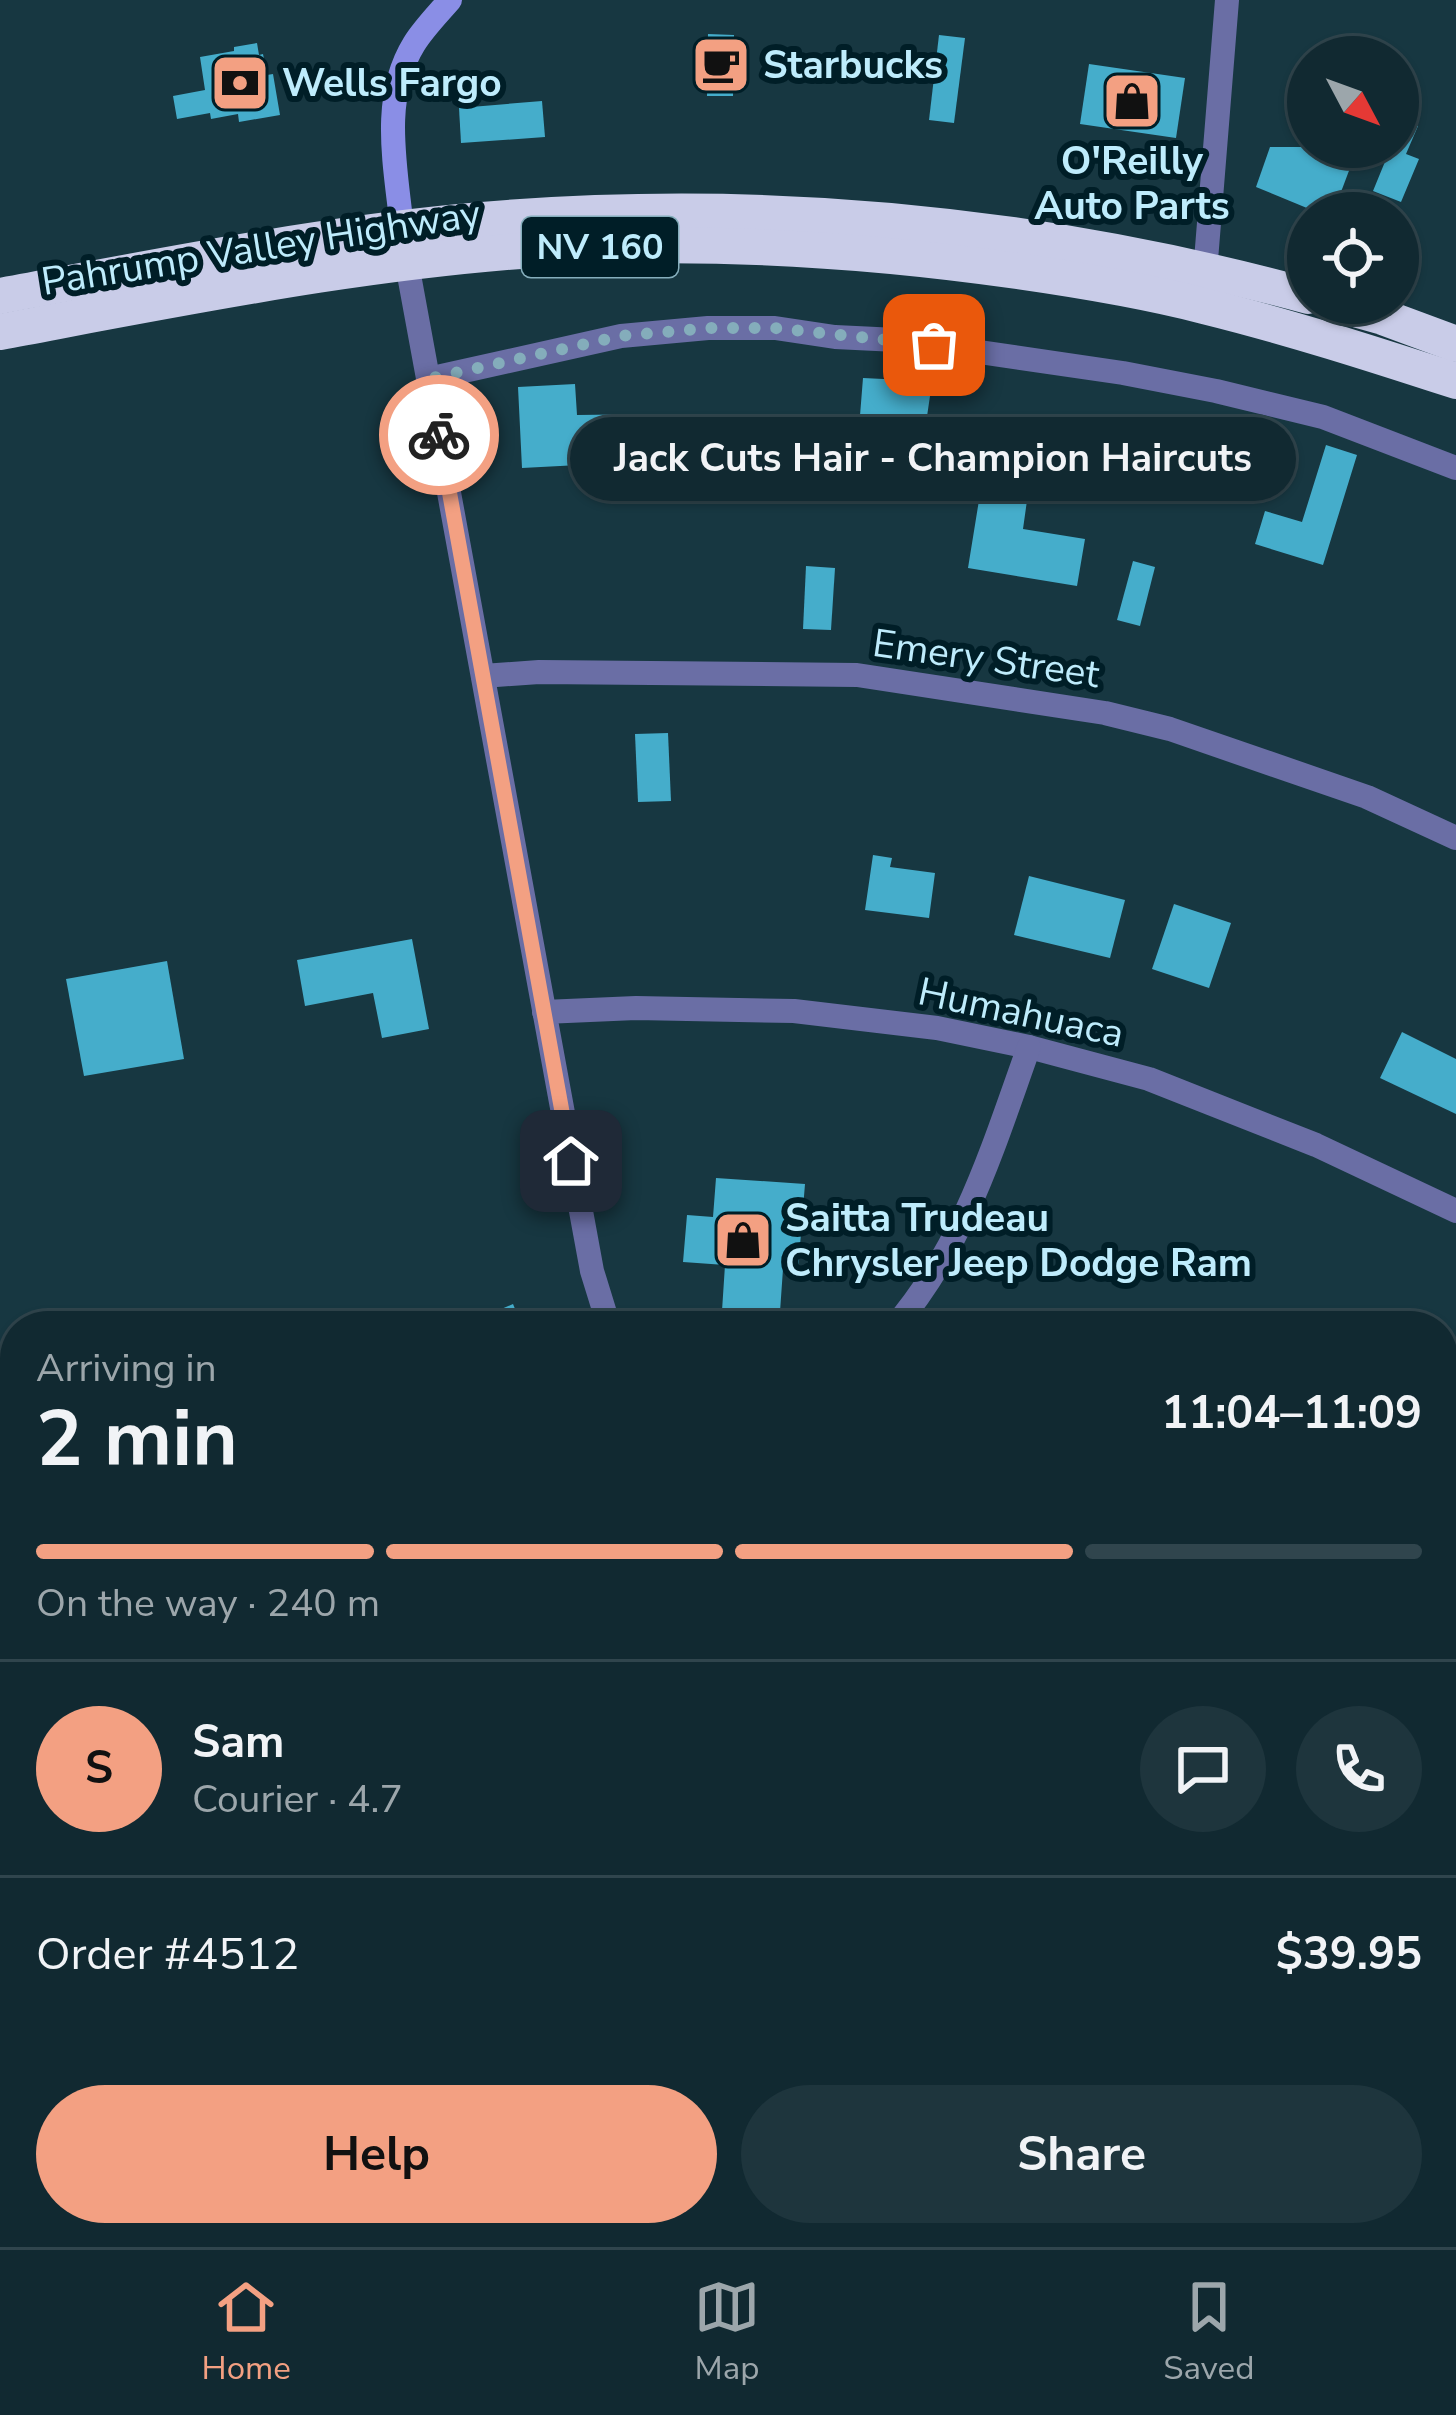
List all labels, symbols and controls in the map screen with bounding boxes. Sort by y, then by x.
cafe icon: Starbucks [690,34,752,96]
north arrow [1287,36,1419,168]
map controls [1287,36,1419,324]
place label: Starbucks [763,39,943,92]
bank icon: Wells Fargo [209,52,271,114]
place label: Wells Fargo [282,57,502,110]
shop icon: O'Reilly Auto Parts [1101,70,1163,132]
place label: O'Reilly Auto Parts [1034,135,1230,233]
street label: Pahrump Valley Highway [38,187,484,309]
button: locate [1287,192,1419,324]
road number: NV 160 [522,217,678,277]
pin [883,294,985,396]
icon: bag [901,312,967,378]
courier [379,375,499,495]
icon: bike [406,402,472,468]
callout: Jack Cuts Hair - Champion Haircuts [571,417,1297,501]
text: Jack Cuts Hair - Champion Haircuts [614,432,1252,485]
street label: Emery Street [869,617,1103,701]
street label: Humahuaca [913,965,1129,1061]
pin [520,1110,622,1212]
icon: home [538,1128,604,1194]
place label: Saitta Trudeau Chrysler Jeep Dodge Ram [785,1192,1252,1290]
shop icon: Saitta Trudeau Chrysler Jeep Dodge Ram [712,1209,774,1271]
text: Arriving in [36,1342,217,1395]
text: 11:04–11:09 [1161,1383,1422,1444]
text: 2 min [36,1386,238,1493]
text: On the way · 240 m [36,1577,380,1630]
button: chat [1140,1706,1266,1832]
button: phone [1296,1706,1422,1832]
text: Sam [192,1712,284,1773]
text: S [85,1738,113,1799]
text: Courier · 4.7 [192,1773,403,1826]
text: Order #4512 [36,1924,299,1985]
text: $39.95 [1276,1924,1422,1985]
button: Help [36,2085,717,2223]
button: Share [741,2085,1422,2223]
tab: Home [202,2274,291,2391]
tab: Map [694,2274,760,2391]
tab: Saved [1163,2274,1254,2391]

